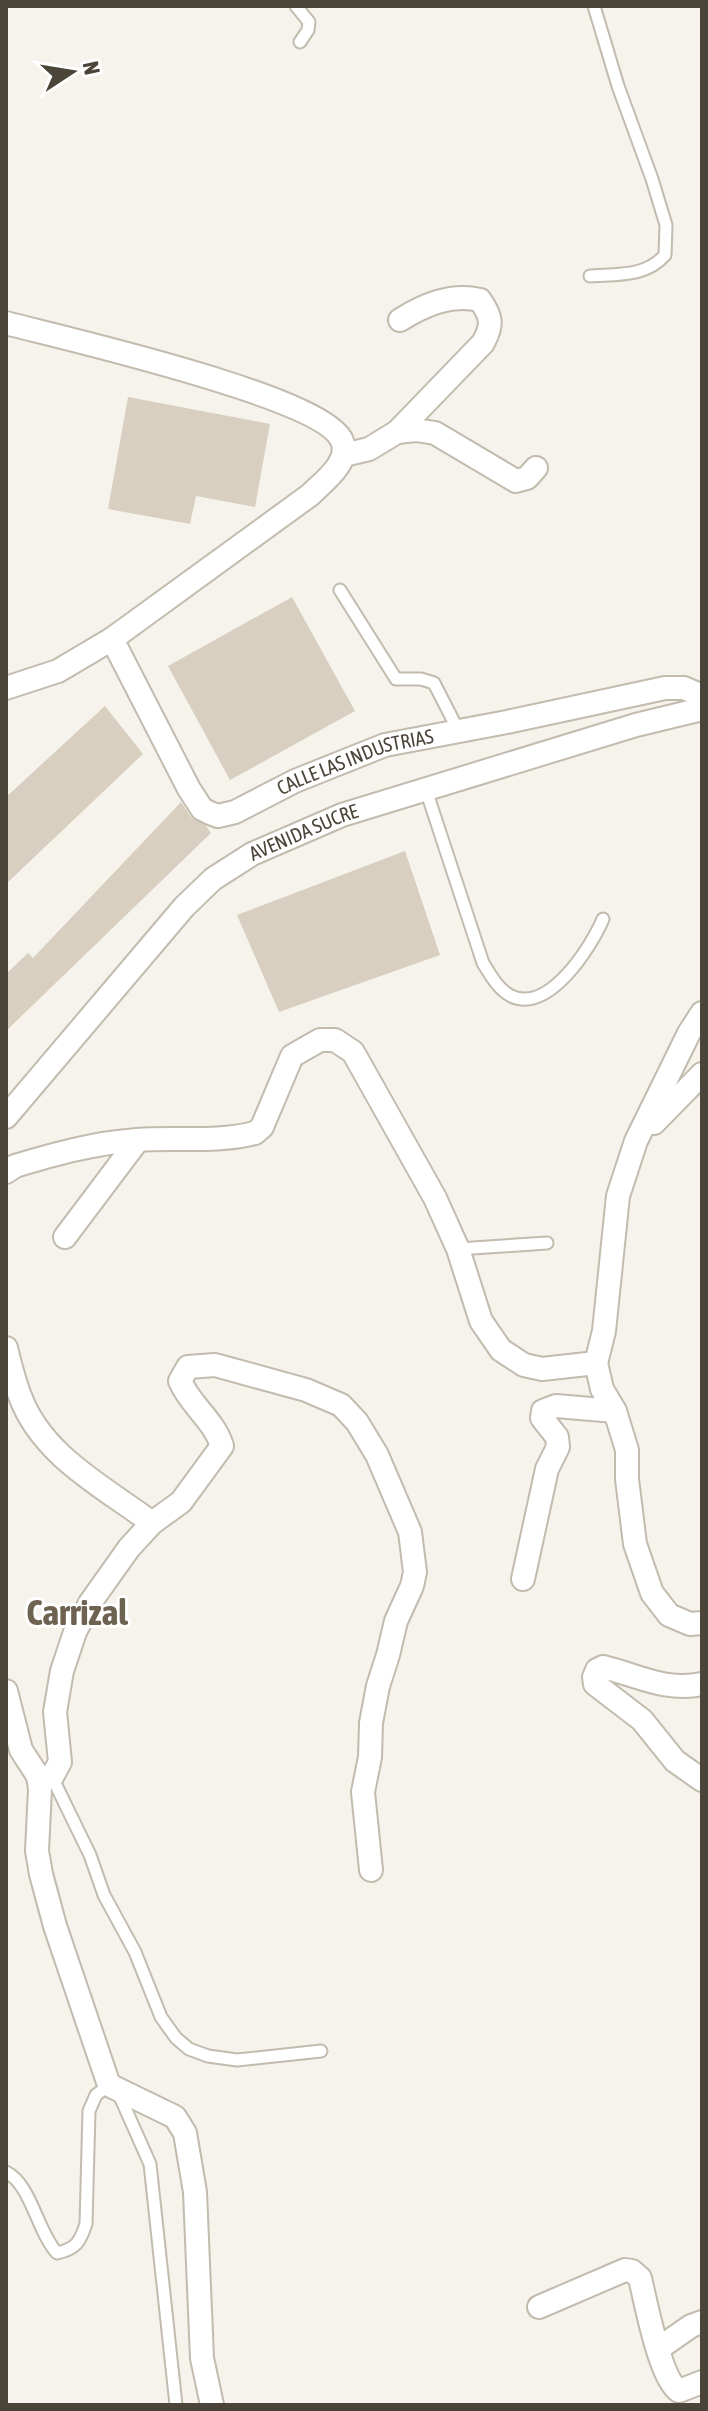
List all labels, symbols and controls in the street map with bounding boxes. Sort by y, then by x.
north arrow [32,32,112,112]
text: N [77,59,106,77]
street label: CALLE LAS INDUSTRIAS [273,724,435,799]
street label: AVENIDA SUCRE [245,799,361,865]
district label: Carrizal [26,1591,128,1633]

